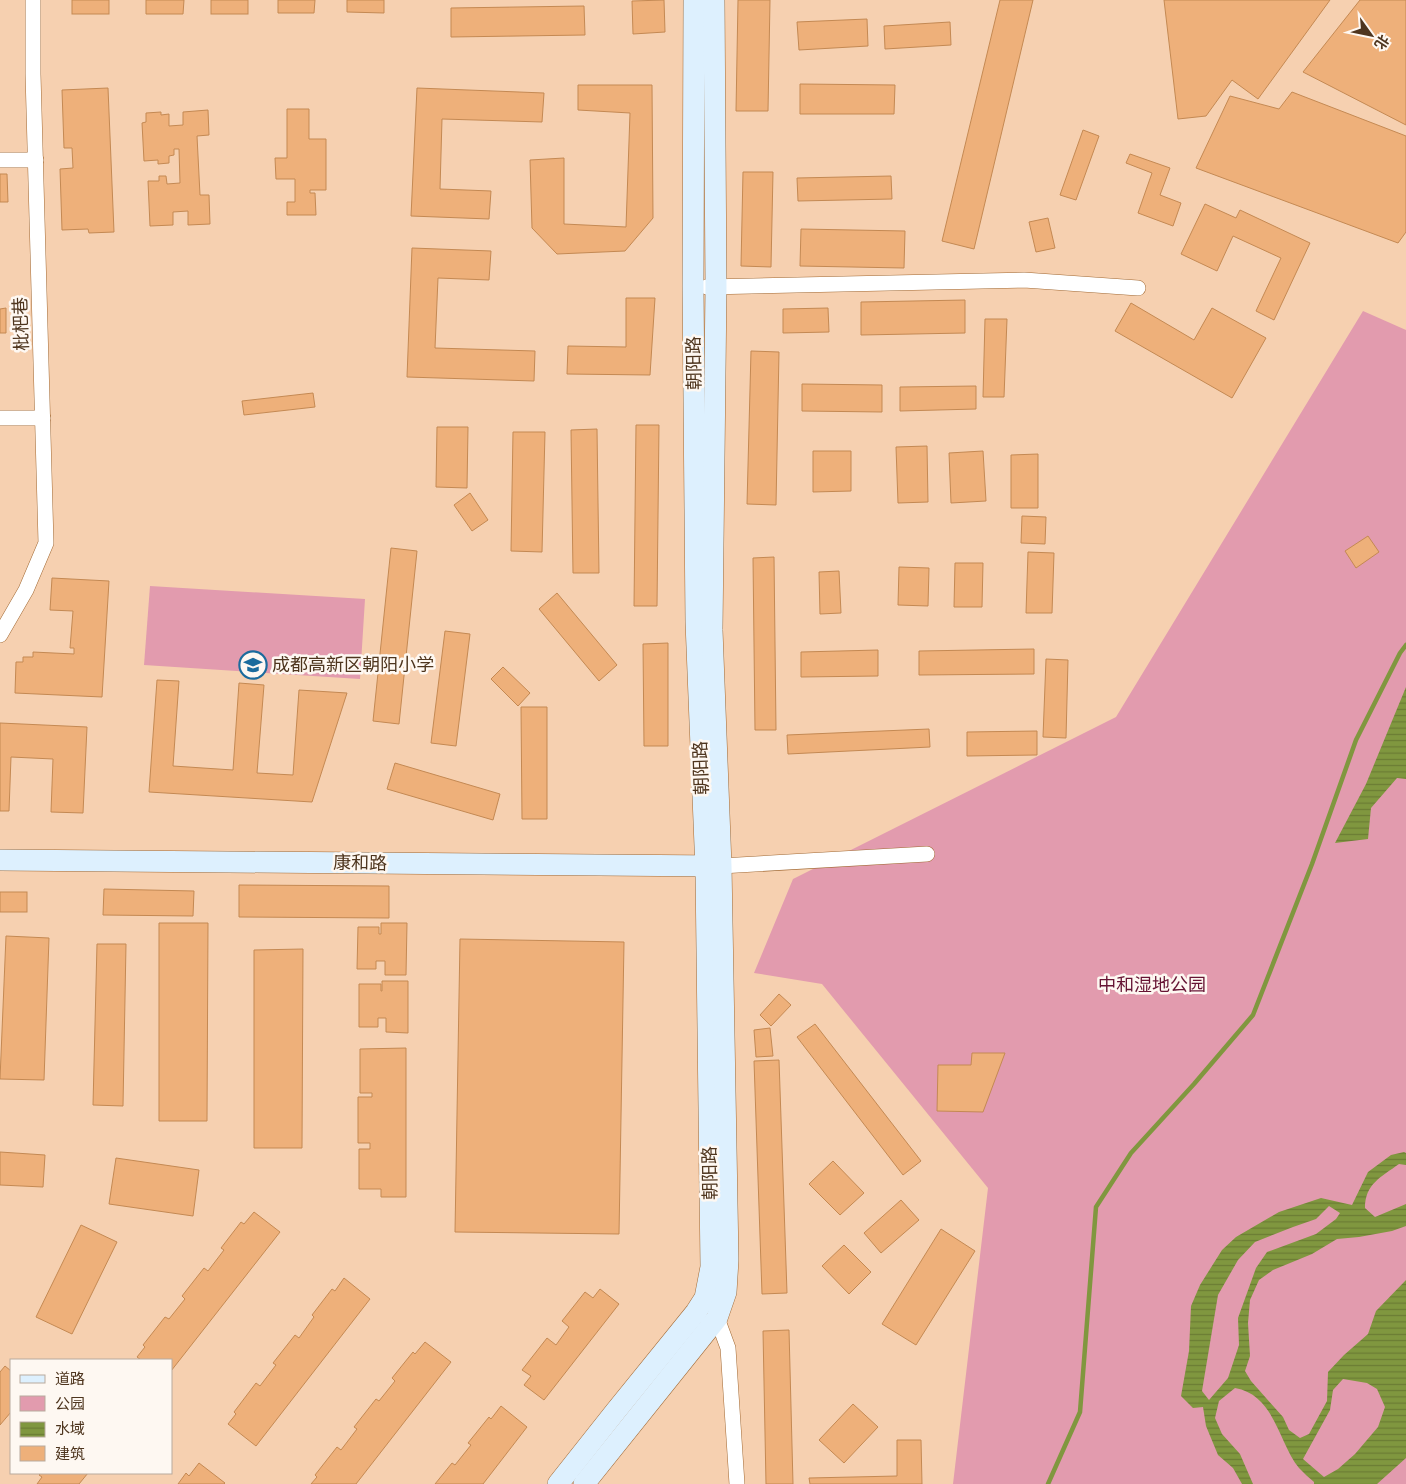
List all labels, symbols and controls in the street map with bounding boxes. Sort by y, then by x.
north arrow [1346,10,1396,60]
text: 北 [1370,31,1393,53]
street label: 枇杷巷 [8,297,34,351]
street label: 朝阳路 [682,336,706,390]
school or university icon: 成都高新区朝阳小学 [238,650,268,680]
place label: 成都高新区朝阳小学 [272,653,434,677]
street label: 朝阳路 [688,741,714,795]
street label: 康和路 [333,851,387,875]
park label: 中和湿地公园 [1098,973,1206,997]
street label: 朝阳路 [698,1146,722,1200]
legend [10,1359,172,1474]
text: 道路 [55,1369,85,1389]
text: 公园 [55,1394,85,1414]
text: 水域 [55,1419,85,1439]
text: 建筑 [55,1444,85,1464]

